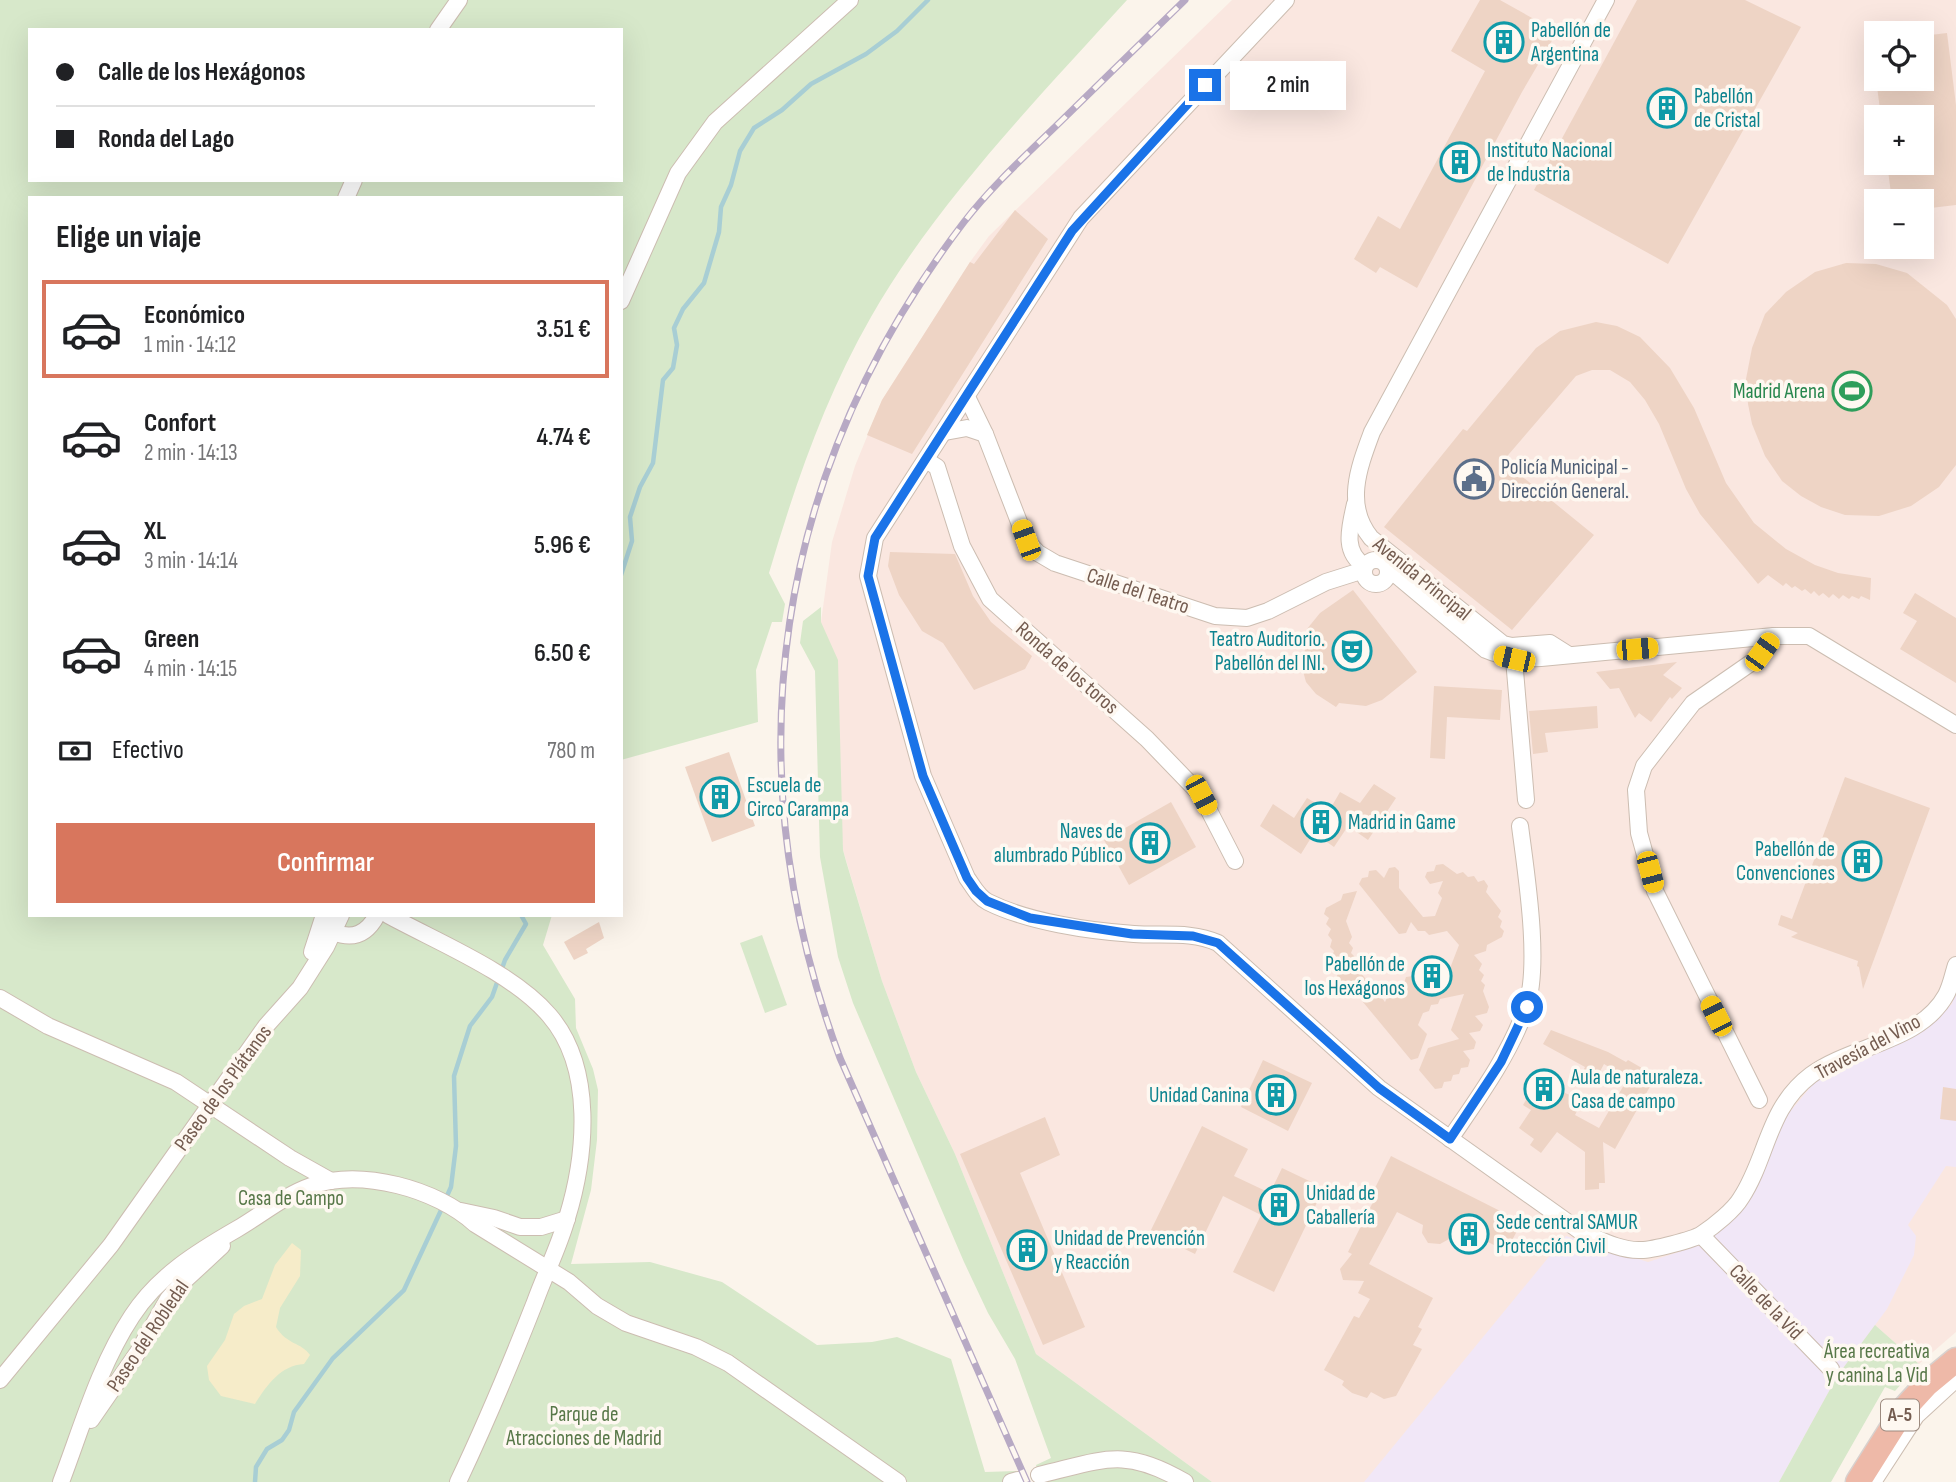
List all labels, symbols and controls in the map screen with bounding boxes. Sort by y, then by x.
place label: Pabellón de Argentina [1530,18,1611,67]
building icon: Pabellón de Argentina [1483,21,1525,63]
map controls [1864,21,1934,259]
button: locate [1864,21,1934,91]
text: Calle de los Hexágonos [98,57,305,88]
callout: 2 min [1230,60,1345,110]
route end [1189,69,1221,101]
text: 2 min [1266,71,1310,99]
place label: Pabellón de Cristal [1694,84,1760,133]
building icon: Pabellón de Cristal [1646,87,1688,129]
button: + [1864,105,1934,175]
text: Ronda del Lago [98,124,234,155]
place label: Instituto Nacional de Industria [1487,138,1612,187]
building icon: Instituto Nacional de Industria [1439,141,1481,183]
button: − [1864,189,1934,259]
text: Elige un viaje [56,218,201,257]
icon: car [60,298,123,361]
text: Económico [144,300,245,331]
text: 3.51 € [536,314,591,345]
text: 1 min · 14:12 [144,331,236,359]
sports icon: Madrid Arena [1831,370,1873,412]
place label: Madrid Arena [1733,379,1825,404]
icon: car [60,406,123,469]
text: Confort [144,408,216,439]
text: 4.74 € [536,422,591,453]
text: 2 min · 14:13 [144,439,238,467]
place label: Policía Municipal - Dirección General. [1501,455,1629,504]
public building icon: Policía Municipal - Dirección General. [1453,458,1495,500]
icon: car [60,514,123,577]
text: XL [144,516,166,547]
car [1009,517,1044,563]
text: 5.96 € [534,530,591,561]
street label: Avenida Principal [1367,531,1476,626]
text: 3 min · 14:14 [144,547,238,575]
street label: Calle del Teatro [1084,563,1192,619]
street label: Ronda de los toros [1010,617,1124,719]
icon: car [60,622,123,685]
text: Green [144,624,199,655]
place label: Teatro Auditorio. Pabellón del INI. [1209,627,1325,676]
car [1742,629,1783,675]
theatre icon: Teatro Auditorio. Pabellón del INI. [1331,630,1373,672]
car [1616,637,1659,661]
text: 6.50 € [534,638,591,669]
car [1492,644,1537,674]
text: 4 min · 14:15 [144,655,237,683]
icon: cash [56,732,94,770]
text: Efectivo [112,735,184,766]
text: 780 m [547,737,595,765]
car [1182,772,1221,818]
place label: Escuela de Circo Carampa [747,773,849,822]
building icon: Escuela de Circo Carampa [699,776,741,818]
building icon: Madrid in Game [1300,801,1342,843]
place label: Madrid in Game [1348,810,1456,835]
place label: Naves de alumbrado Público [994,819,1123,868]
building icon: Naves de alumbrado Público [1129,822,1171,864]
button: Confirmar [56,823,595,903]
place label: Pabellón de Convenciones [1736,837,1835,886]
building icon: Pabellón de Convenciones [1841,840,1883,882]
car [1635,849,1666,895]
place label: Pabellón de los Hexágonos [1305,952,1405,1001]
building icon: Pabellón de los Hexágonos [1411,955,1453,997]
route start [1511,991,1543,1023]
car [1698,993,1735,1039]
street label: Travesía del Vino [1811,1009,1925,1085]
street label: Paseo de los Plátanos [169,1020,277,1156]
place label: Aula de naturaleza. Casa de campo [1570,1065,1703,1114]
building icon: Aula de naturaleza. Casa de campo [1523,1068,1565,1110]
building icon: Unidad Canina [1255,1074,1297,1116]
place label: Unidad Canina [1149,1083,1249,1108]
place label: Unidad de Caballería [1306,1181,1375,1230]
building icon: Unidad de Caballería [1258,1184,1300,1226]
park label: Casa de Campo [238,1186,344,1211]
place label: Sede central SAMUR Protección Civil [1496,1210,1638,1259]
building icon: Sede central SAMUR Protección Civil [1448,1213,1490,1255]
place label: Unidad de Prevención y Reacción [1054,1226,1205,1275]
building icon: Unidad de Prevención y Reacción [1006,1229,1048,1271]
street label: Calle de la Vid [1724,1259,1808,1345]
street label: Paseo del Robledal [102,1275,194,1397]
park label: Área recreativa y canina La Vid [1823,1339,1930,1388]
road number: A-5 [1881,1400,1919,1430]
park label: Parque de Atracciones de Madrid [505,1402,662,1451]

